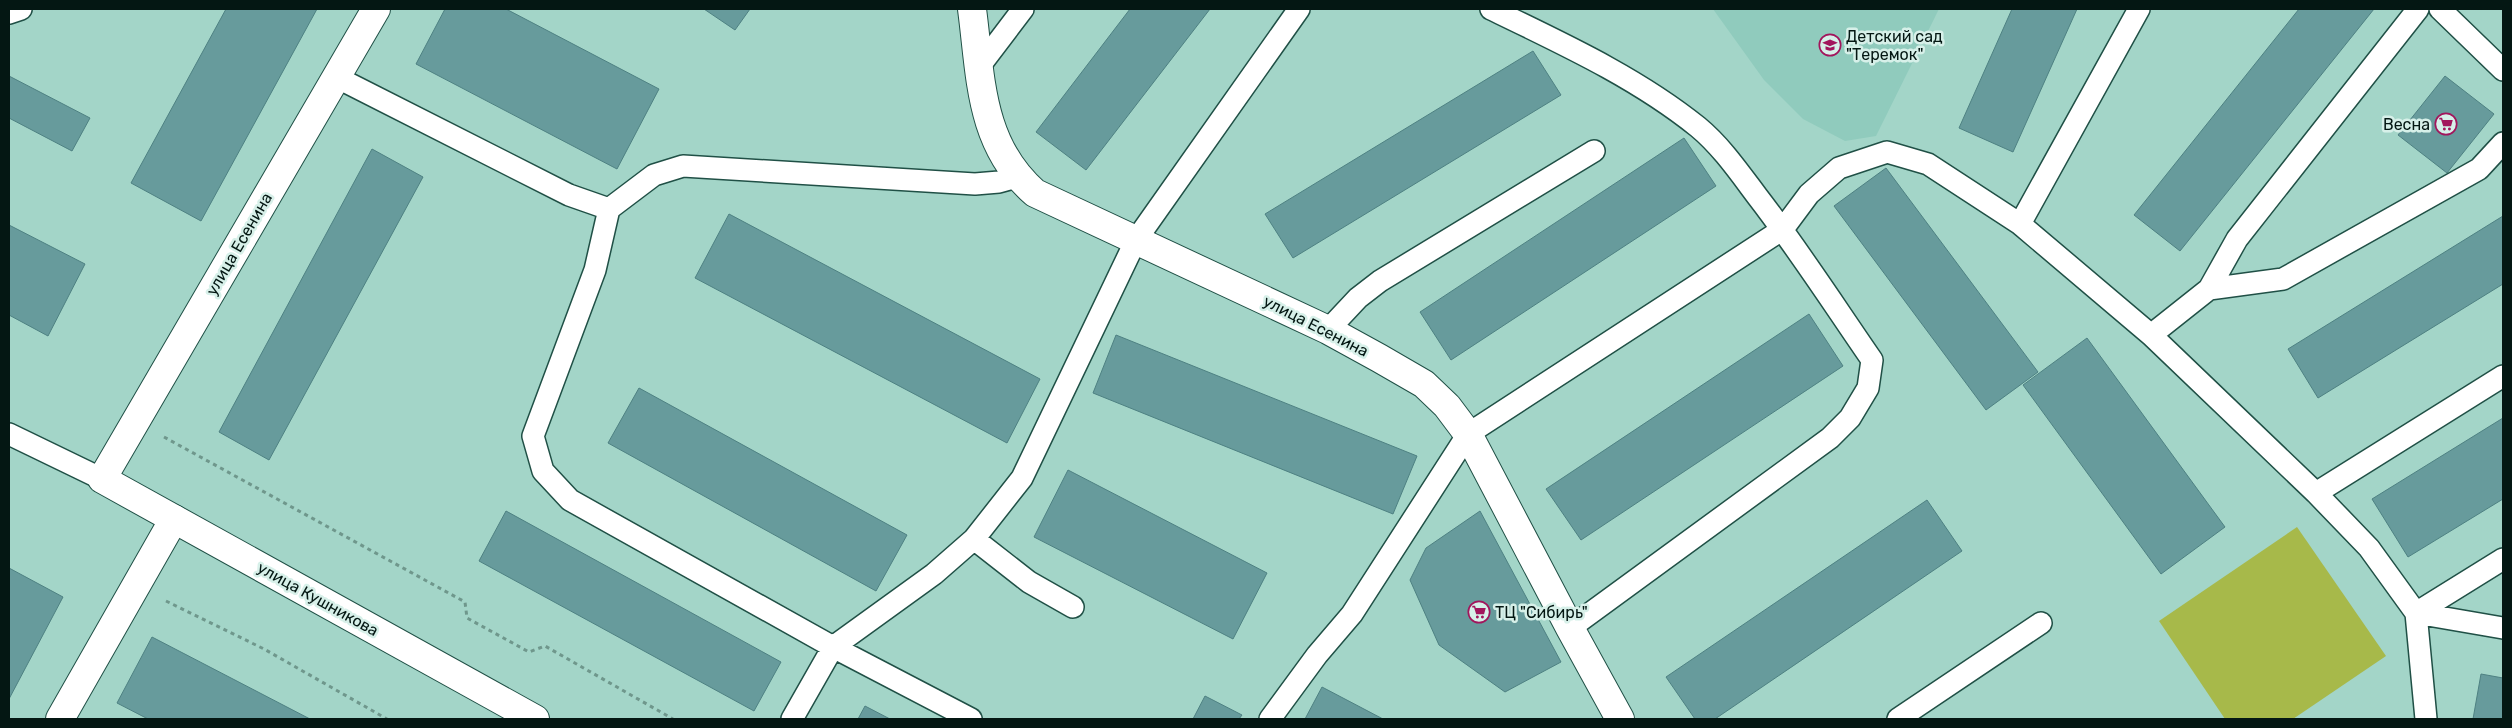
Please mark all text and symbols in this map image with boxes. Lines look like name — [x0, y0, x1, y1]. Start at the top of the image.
place label: Детский сад "Теремок" — [1846, 27, 1943, 64]
school or university icon: Детский сад "Теремок" — [1818, 33, 1842, 57]
supermarket icon: Весна — [2434, 112, 2458, 136]
place label: Весна — [2383, 115, 2430, 134]
street label: улица Есенина — [202, 189, 276, 299]
street label: улица Есенина — [1260, 291, 1372, 361]
street label: улица Кушникова — [254, 558, 382, 640]
supermarket icon: ТЦ "Сибирь" — [1467, 600, 1491, 624]
place label: ТЦ "Сибирь" — [1495, 603, 1588, 622]

